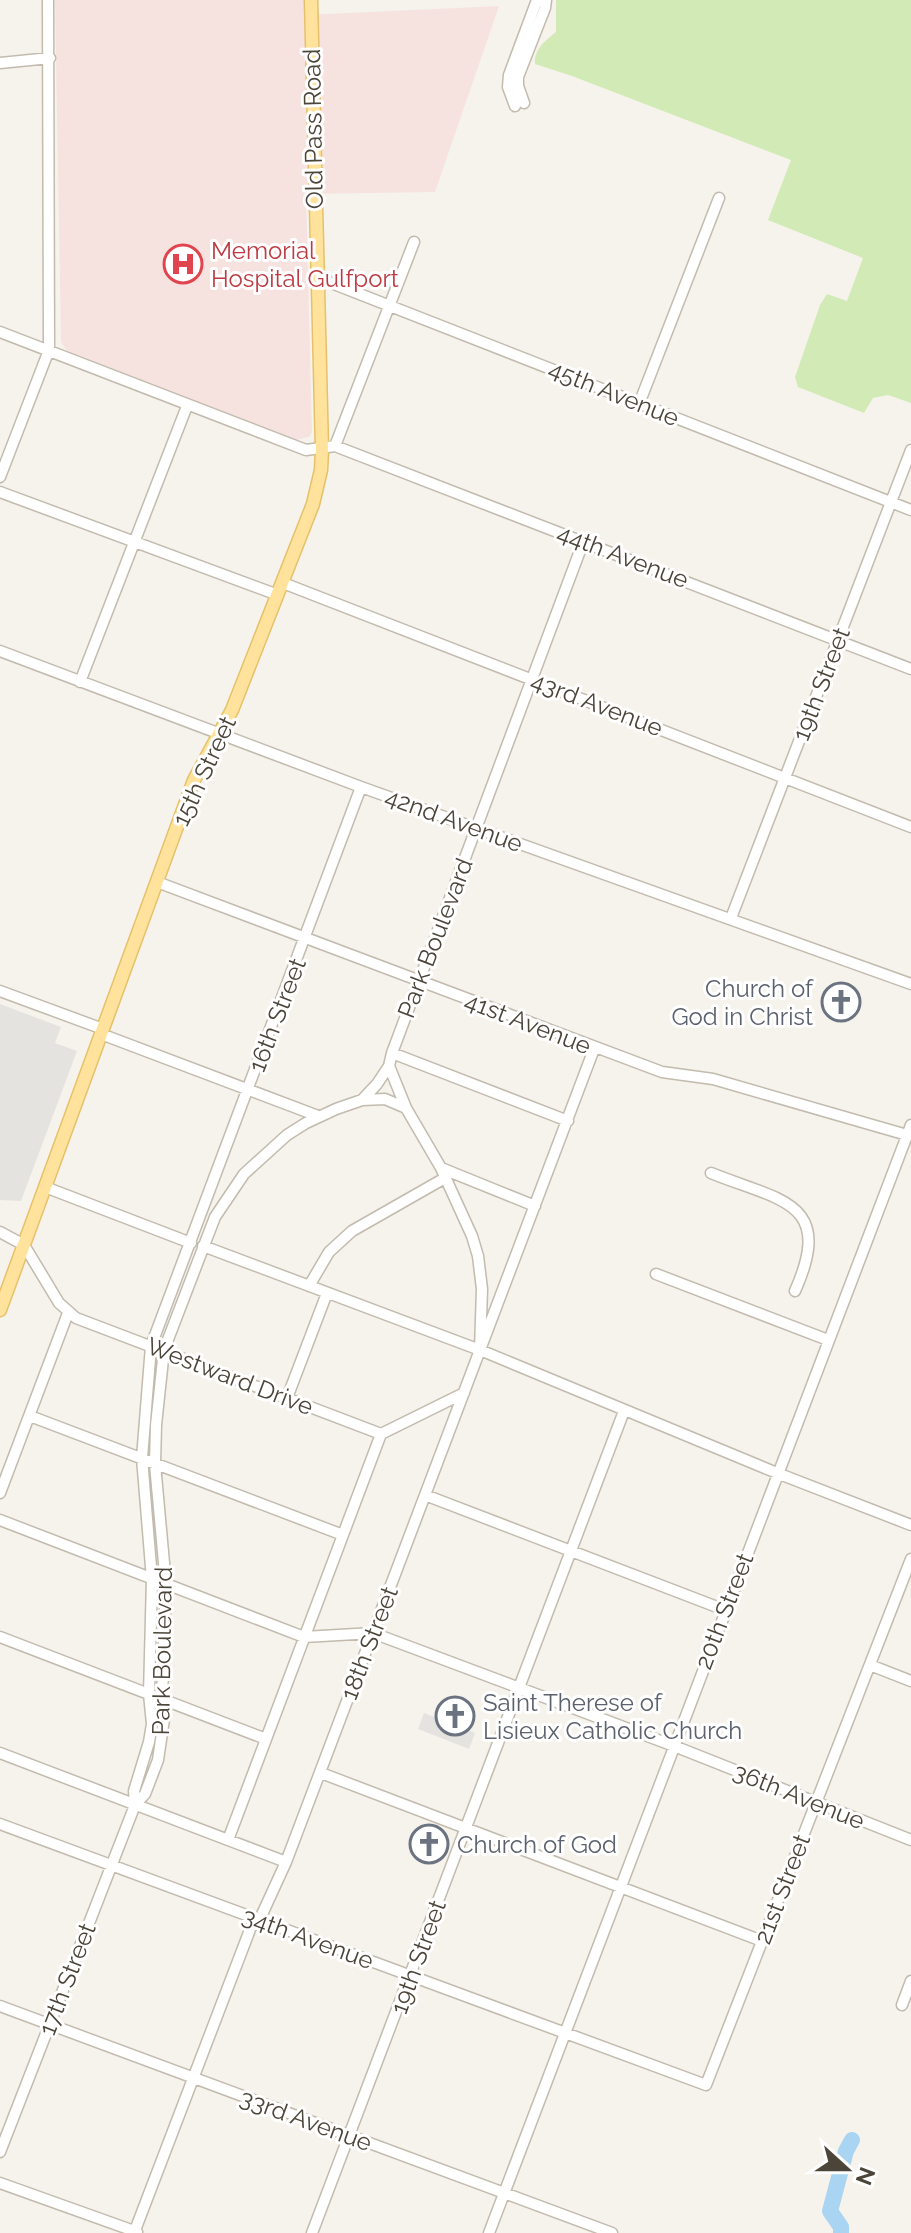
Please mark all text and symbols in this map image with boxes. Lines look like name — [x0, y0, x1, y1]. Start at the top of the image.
street label: Old Pass Road — [297, 49, 329, 209]
place label: Memorial Hospital Gulfport — [211, 236, 399, 293]
hospital icon: Memorial Hospital Gulfport — [162, 243, 204, 285]
street label: 45th Avenue — [545, 354, 683, 432]
street label: 44th Avenue — [553, 518, 693, 594]
street label: 19th Street — [786, 623, 856, 745]
street label: 43rd Avenue — [527, 666, 667, 742]
street label: 15th Street — [166, 711, 242, 831]
street label: 42nd Avenue — [381, 782, 527, 858]
street label: Park Boulevard — [391, 854, 479, 1022]
street label: 16th Street — [242, 954, 312, 1076]
place label: Church of God in Christ — [671, 974, 814, 1031]
church icon: Church of God in Christ — [820, 981, 862, 1023]
street label: 41st Avenue — [461, 986, 595, 1060]
street label: Westward Drive — [143, 1331, 317, 1421]
street label: 20th Street — [689, 1549, 759, 1673]
street label: Park Boulevard — [146, 1567, 178, 1735]
street label: 18th Street — [334, 1582, 404, 1704]
place label: Saint Therese of Lisieux Catholic Church — [483, 1688, 742, 1745]
church icon: Saint Therese of Lisieux Catholic Church — [434, 1695, 476, 1737]
street label: 36th Avenue — [729, 1757, 869, 1835]
church icon: Church of God — [408, 1823, 450, 1865]
place label: Church of God — [457, 1830, 617, 1859]
street label: 21st Street — [748, 1830, 816, 1948]
street label: 19th Street — [384, 1896, 452, 2018]
street label: 34th Avenue — [238, 1901, 378, 1975]
street label: 17th Street — [32, 1919, 102, 2039]
street label: 33rd Avenue — [236, 2083, 376, 2157]
north arrow — [807, 2129, 887, 2209]
text: N — [851, 2164, 881, 2189]

